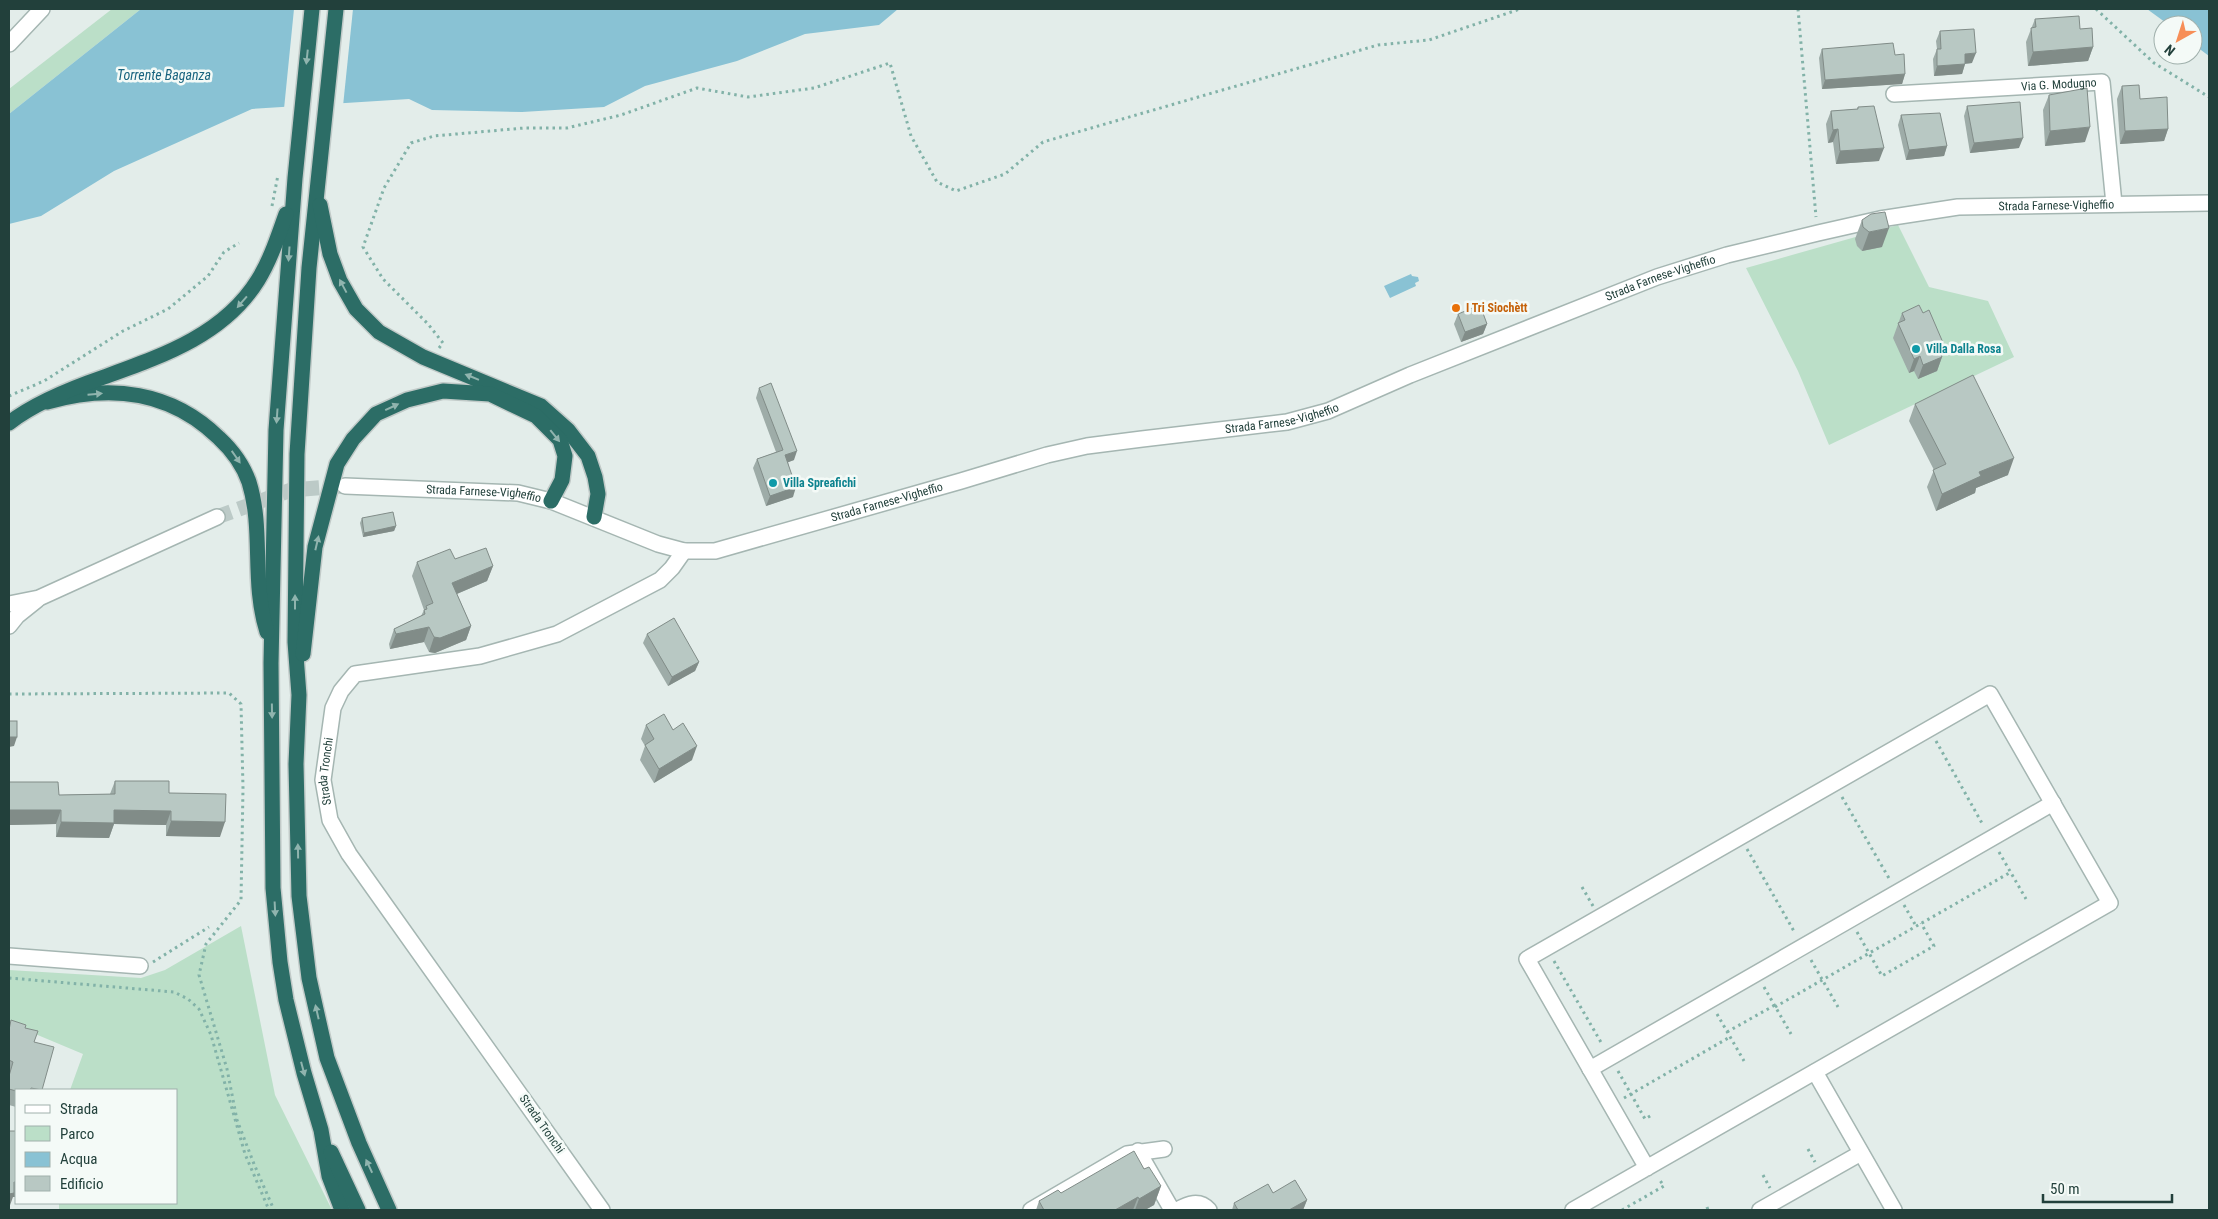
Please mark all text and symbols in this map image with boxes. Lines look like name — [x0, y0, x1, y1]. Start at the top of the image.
north arrow — [2153, 15, 2203, 65]
text: N — [2161, 41, 2178, 59]
one-way arrow — [303, 50, 311, 66]
water label: Torrente Baganza — [117, 67, 211, 83]
street label: Via G. Modugno — [2021, 75, 2097, 94]
street label: Strada Farnese-Vigheffio — [1998, 198, 2114, 213]
one-way arrow — [285, 246, 293, 262]
street label: Strada Farnese-Vigheffio — [1603, 252, 1717, 304]
one-way arrow — [339, 279, 347, 293]
one-way arrow — [236, 295, 247, 308]
place label: I Tri Siochètt — [1466, 301, 1528, 315]
marker: I Tri Siochètt — [1450, 302, 1462, 314]
place label: Villa Dalla Rosa — [1926, 342, 2001, 356]
marker: Villa Dalla Rosa — [1910, 343, 1922, 355]
one-way arrow — [464, 373, 479, 381]
one-way arrow — [87, 390, 103, 398]
street label: Strada Farnese-Vigheffio — [1224, 400, 1341, 436]
one-way arrow — [385, 402, 399, 410]
one-way arrow — [272, 408, 280, 424]
one-way arrow — [550, 430, 561, 443]
one-way arrow — [231, 451, 241, 464]
place label: Villa Spreafichi — [783, 476, 856, 490]
marker: Villa Spreafichi — [767, 477, 779, 489]
street label: Strada Farnese-Vigheffio — [829, 480, 944, 525]
street label: Strada Farnese-Vigheffio — [426, 482, 543, 505]
one-way arrow — [313, 535, 321, 550]
one-way arrow — [291, 593, 299, 609]
one-way arrow — [268, 704, 276, 720]
street label: Strada Tronchi — [316, 736, 336, 806]
one-way arrow — [294, 843, 302, 859]
one-way arrow — [271, 901, 279, 917]
one-way arrow — [313, 1005, 321, 1020]
one-way arrow — [299, 1061, 307, 1076]
legend — [15, 1089, 178, 1204]
street label: Strada Tronchi — [517, 1092, 567, 1156]
text: Strada — [60, 1100, 98, 1118]
text: Parco — [60, 1125, 94, 1143]
text: Acqua — [60, 1150, 98, 1168]
one-way arrow — [365, 1159, 373, 1173]
scale bar — [2043, 1172, 2172, 1204]
text: Edificio — [60, 1175, 103, 1193]
text: 50 m — [2050, 1180, 2080, 1198]

